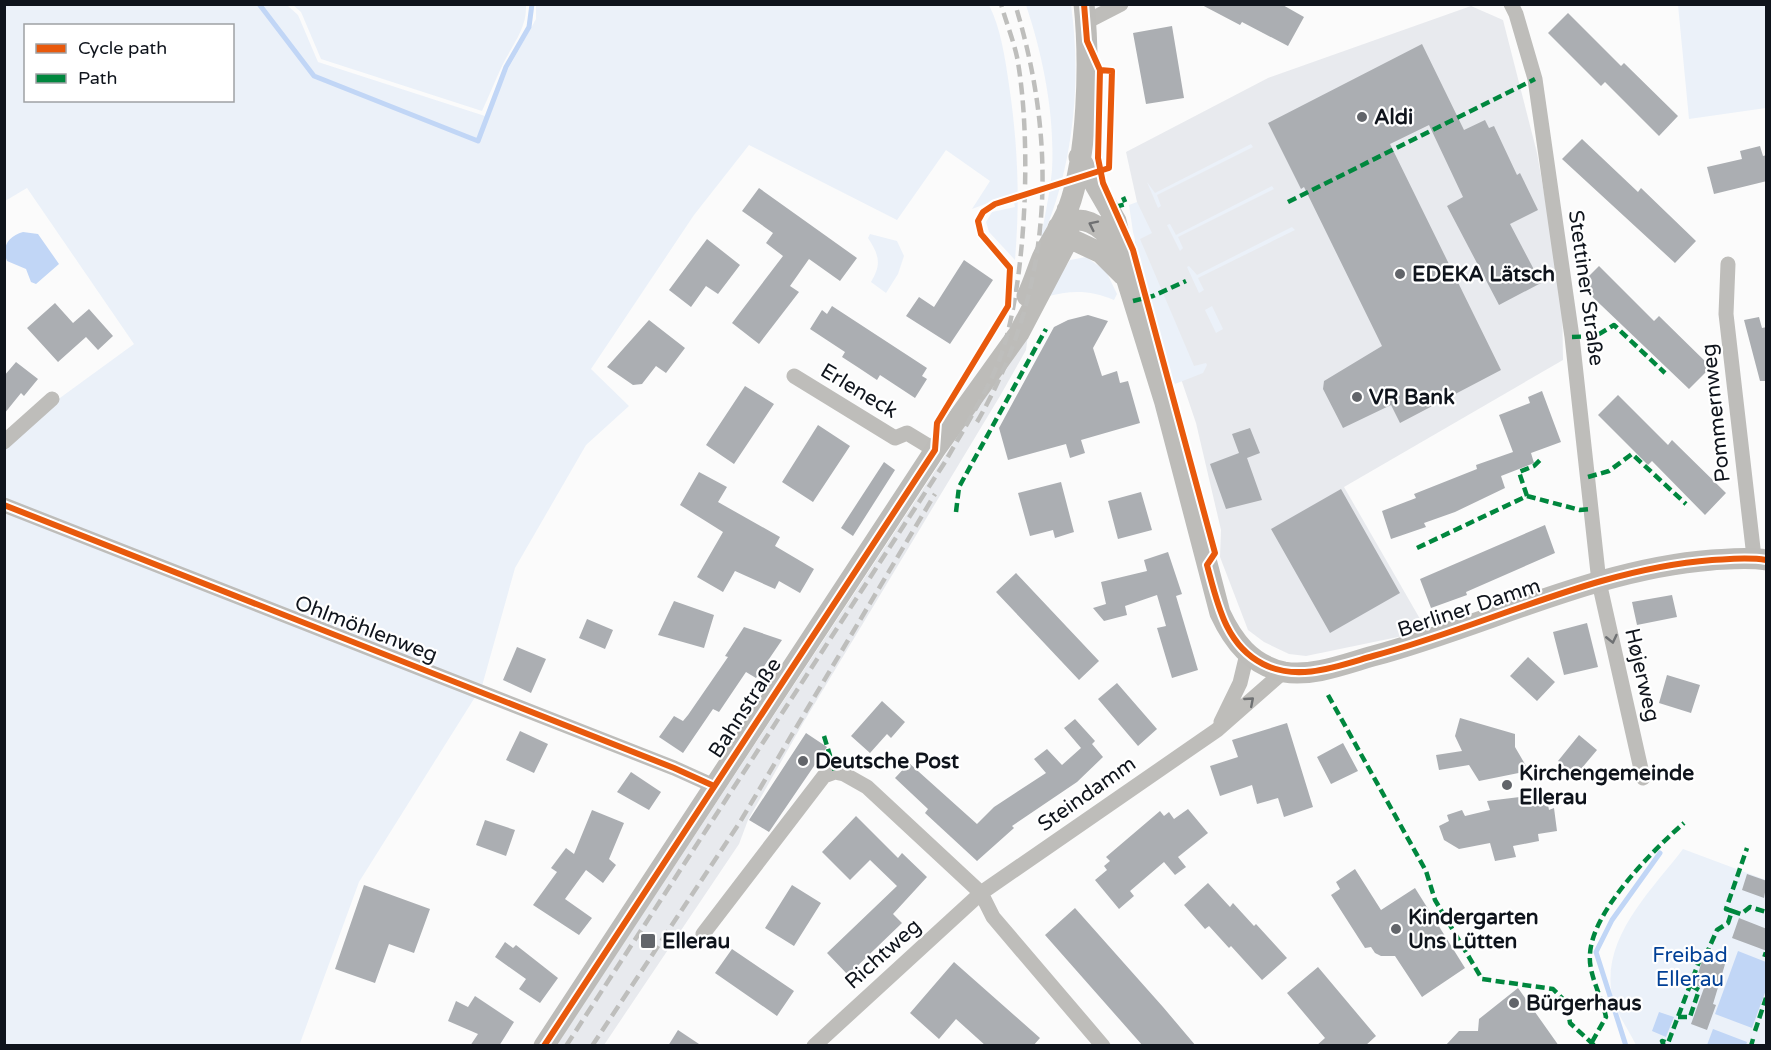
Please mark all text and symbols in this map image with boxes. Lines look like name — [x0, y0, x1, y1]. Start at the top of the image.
legend — [24, 24, 234, 102]
text: Cycle path — [78, 37, 167, 59]
text: Path — [78, 67, 117, 89]
place label: Aldi — [1374, 105, 1413, 130]
marker: Aldi — [1355, 110, 1369, 124]
street label: Stettiner Straße — [1563, 209, 1609, 367]
one-way arrow — [1088, 220, 1099, 232]
place label: EDEKA Lätsch — [1412, 262, 1555, 287]
marker: EDEKA Lätsch — [1393, 267, 1407, 281]
street label: Pommernweg — [1696, 342, 1736, 484]
street label: Erleneck — [816, 358, 902, 424]
place label: VR Bank — [1369, 385, 1455, 410]
marker: VR Bank — [1350, 390, 1364, 404]
street label: Berliner Damm — [1394, 573, 1544, 643]
street label: Ohlmöhlenweg — [291, 590, 441, 668]
street label: Højerweg — [1619, 626, 1665, 724]
one-way arrow — [1605, 634, 1618, 644]
street label: Bahnstraße — [703, 653, 787, 763]
one-way arrow — [1243, 697, 1254, 708]
place label: Deutsche Post — [815, 749, 959, 774]
street label: Steindamm — [1033, 751, 1141, 837]
marker: Deutsche Post — [796, 754, 810, 768]
place label: Kirchengemeinde Ellerau — [1519, 761, 1694, 810]
marker: Kirchengemeinde Ellerau — [1500, 778, 1514, 792]
place label: Kindergarten Uns Lütten — [1408, 905, 1539, 954]
street label: Richtweg — [840, 913, 926, 995]
marker: Kindergarten Uns Lütten — [1389, 922, 1403, 936]
place label: Ellerau — [662, 929, 730, 954]
marker: Ellerau — [639, 932, 657, 950]
park label: Freibad Ellerau — [1652, 943, 1728, 992]
place label: Bürgerhaus — [1526, 991, 1641, 1016]
marker: Bürgerhaus — [1507, 996, 1521, 1010]

